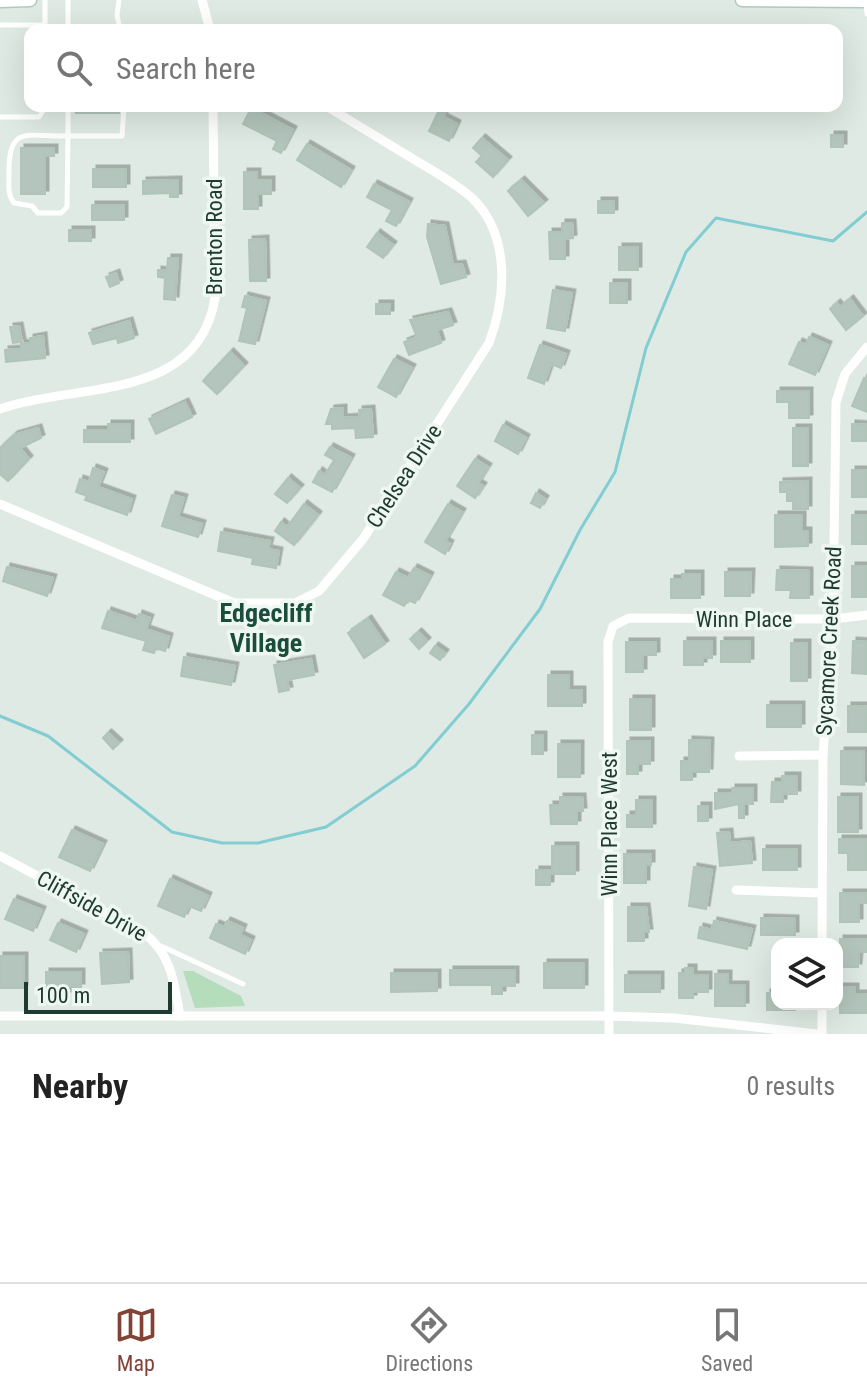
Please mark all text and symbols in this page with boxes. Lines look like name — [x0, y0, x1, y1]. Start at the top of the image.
search box — [24, 24, 843, 112]
icon: search — [52, 46, 96, 90]
text: Search here — [116, 51, 256, 86]
street label: Brenton Road — [202, 179, 227, 295]
street label: Chelsea Drive — [361, 420, 447, 532]
street label: Sycamore Creek Road — [812, 546, 846, 736]
district label: Edgecliff Village — [219, 598, 313, 658]
street label: Winn Place — [696, 607, 792, 632]
street label: Winn Place West — [597, 752, 622, 896]
street label: Cliffside Drive — [33, 866, 151, 946]
map controls — [771, 938, 843, 1010]
button: layers — [771, 938, 843, 1010]
scale bar — [24, 978, 172, 1014]
text: 100 m — [36, 983, 90, 1008]
text: Nearby — [32, 1066, 128, 1106]
text: 0 results — [746, 1071, 835, 1101]
tab: Map — [114, 1303, 158, 1376]
tab: Directions — [385, 1303, 473, 1376]
tab: Saved — [701, 1303, 753, 1376]

